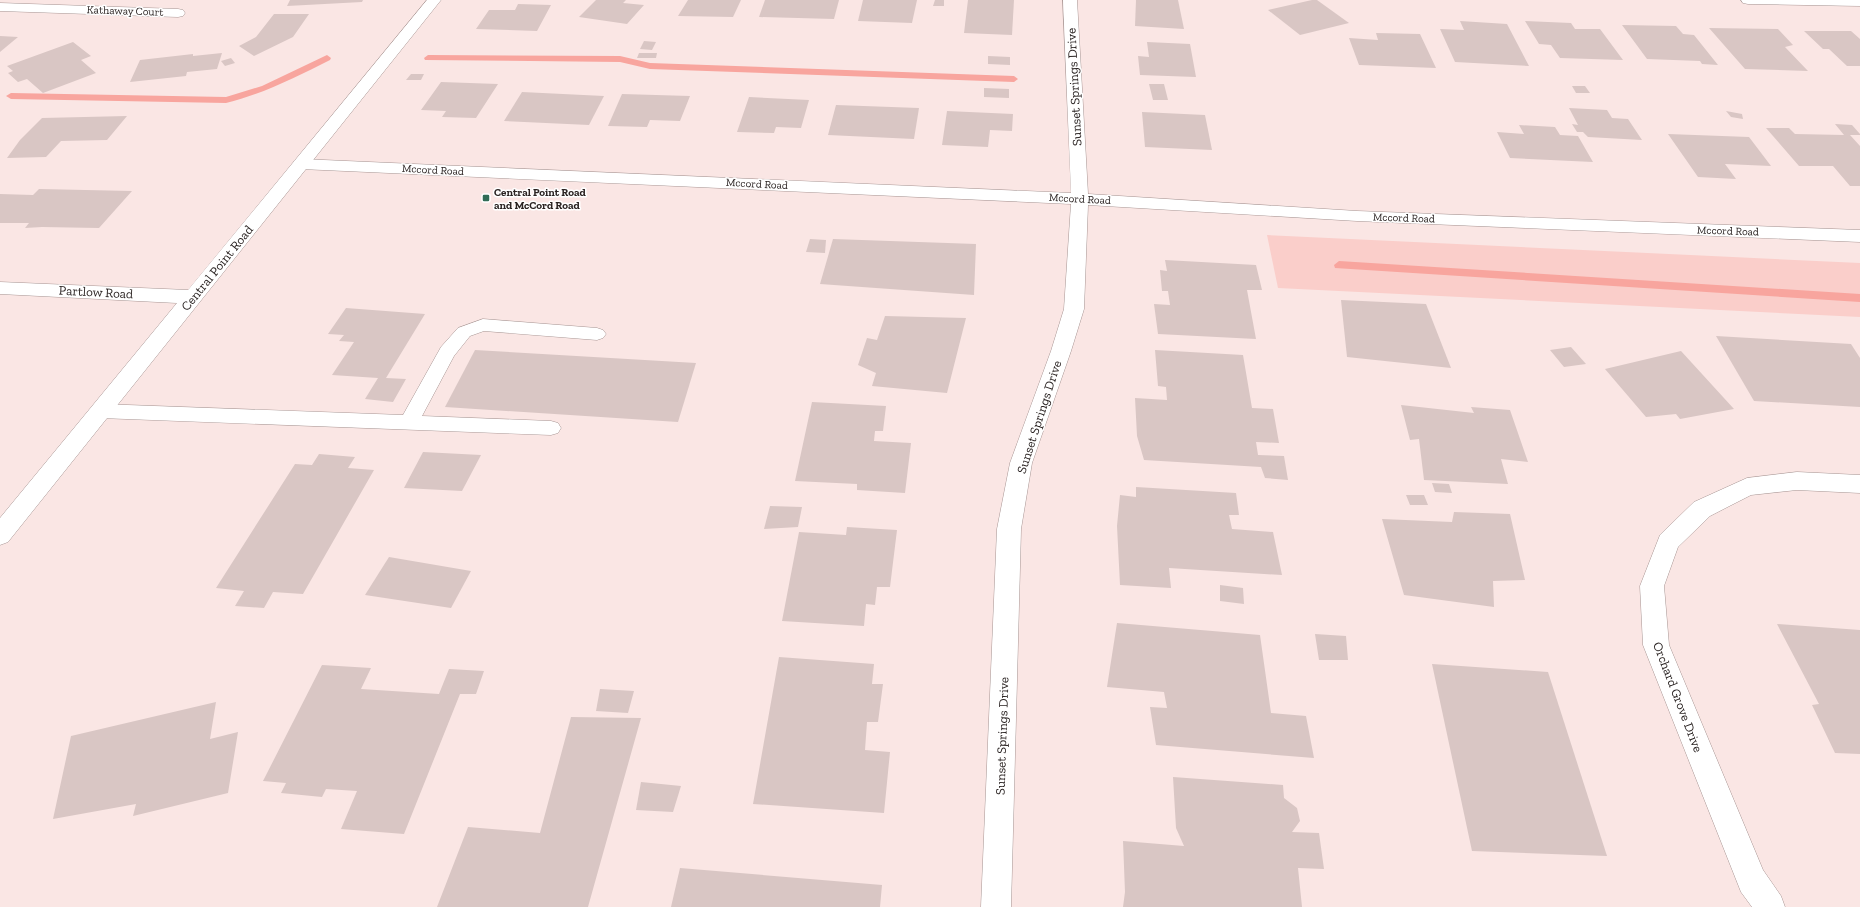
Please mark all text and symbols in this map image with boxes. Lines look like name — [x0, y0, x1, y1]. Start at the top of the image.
street label: Kathaway Court — [86, 3, 164, 19]
street label: Sunset Springs Drive — [1063, 28, 1085, 146]
street label: Mccord Road — [402, 162, 464, 178]
street label: Mccord Road — [726, 176, 788, 192]
place label: Central Point Road and McCord Road — [494, 186, 587, 212]
street label: Mccord Road — [1049, 191, 1111, 207]
marker: Central Point Road and McCord Road — [481, 193, 491, 203]
street label: Mccord Road — [1373, 210, 1435, 226]
street label: Central Point Road — [178, 222, 256, 314]
street label: Mccord Road — [1697, 223, 1759, 239]
street label: Partlow Road — [58, 283, 134, 301]
street label: Sunset Springs Drive — [1014, 358, 1064, 476]
street label: Orchard Grove Drive — [1650, 640, 1706, 754]
street label: Sunset Springs Drive — [992, 677, 1012, 795]

